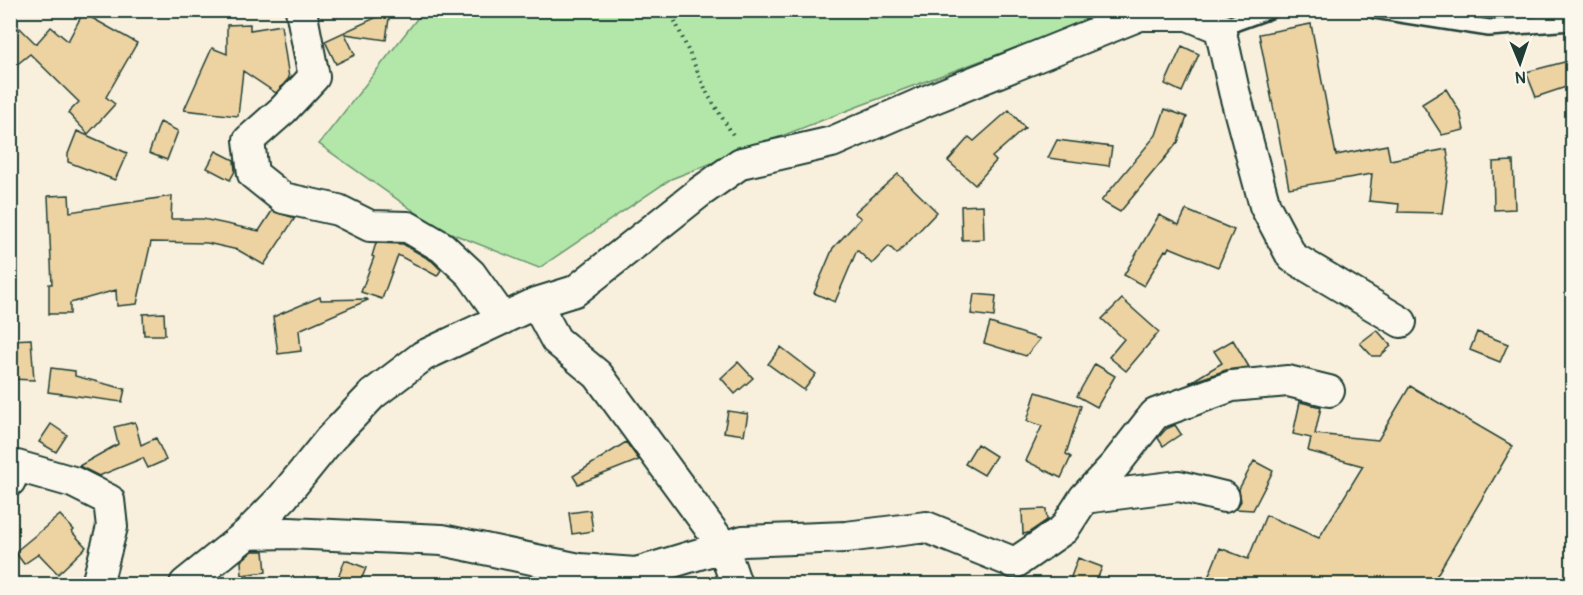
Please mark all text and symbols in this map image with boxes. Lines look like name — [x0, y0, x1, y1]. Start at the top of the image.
north arrow — [1490, 33, 1550, 93]
text: N — [1515, 67, 1526, 87]

